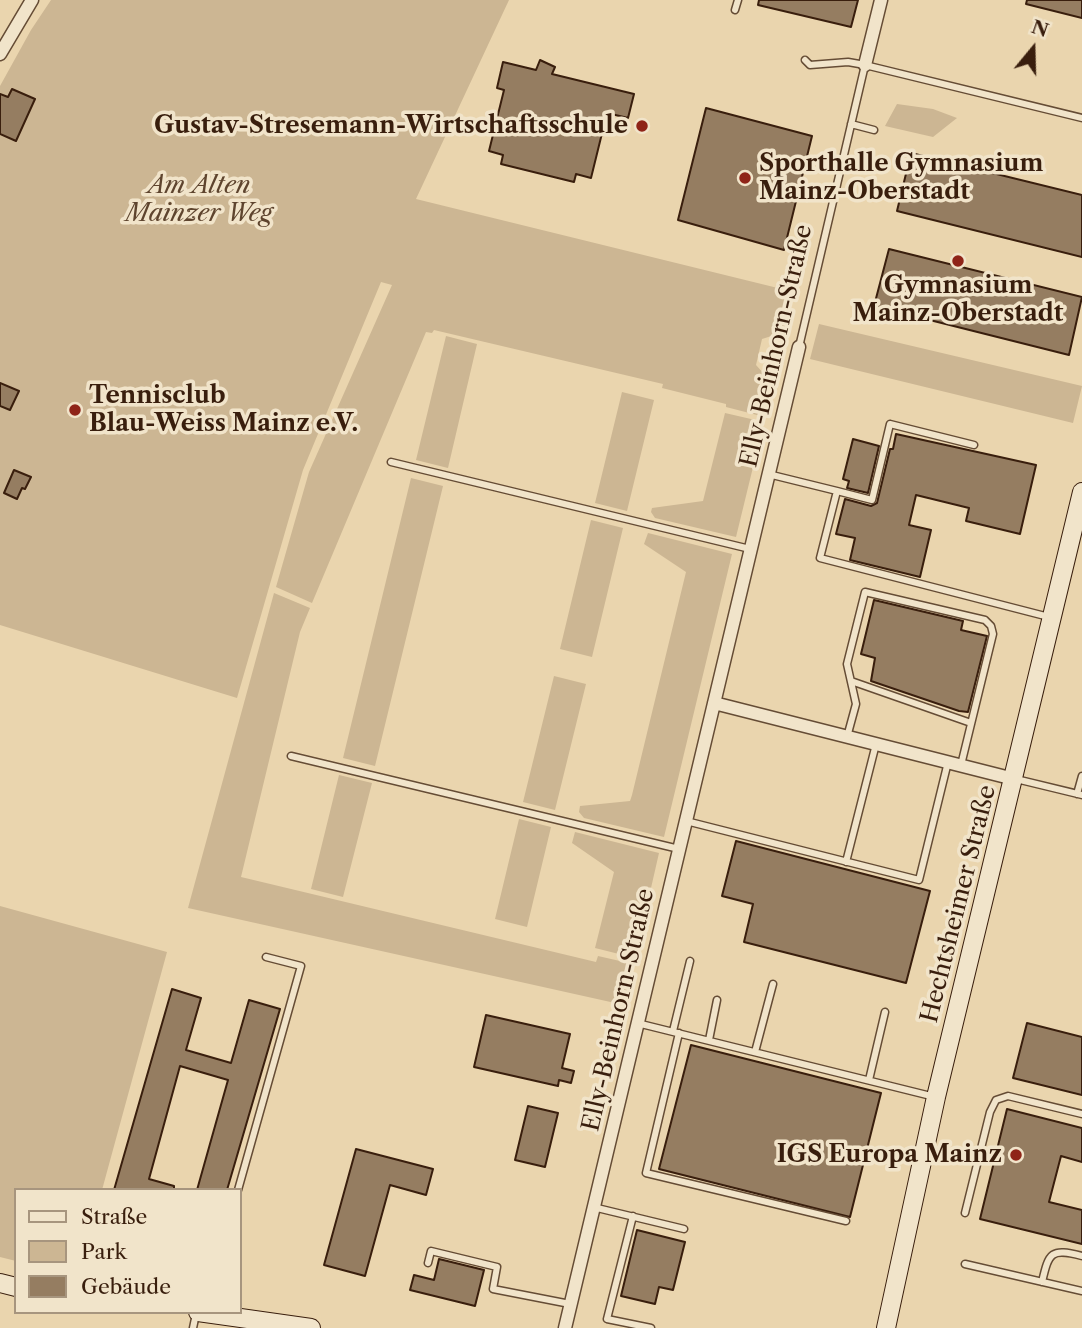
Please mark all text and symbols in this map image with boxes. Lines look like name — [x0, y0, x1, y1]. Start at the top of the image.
north arrow — [998, 14, 1068, 84]
text: N — [1028, 15, 1052, 42]
place label: Gustav-Stresemann-Wirtschaftsschule — [154, 112, 628, 140]
marker: Gustav-Stresemann-Wirtschaftsschule — [634, 118, 650, 134]
place label: Sporthalle Gymnasium Mainz-Oberstadt — [759, 150, 1043, 206]
marker: Sporthalle Gymnasium Mainz-Oberstadt — [737, 170, 753, 186]
park label: Am Alten Mainzer Weg — [126, 172, 272, 228]
street label: Elly-Beinhorn-Straße — [735, 222, 819, 470]
marker: Gymnasium Mainz-Oberstadt — [950, 253, 966, 269]
place label: Gymnasium Mainz-Oberstadt — [853, 272, 1063, 328]
place label: Tennisclub Blau-Weiss Mainz e.V. — [89, 382, 358, 438]
marker: Tennisclub Blau-Weiss Mainz e.V. — [67, 402, 83, 418]
street label: Hechtsheimer Straße — [916, 782, 1002, 1026]
street label: Elly-Beinhorn-Straße — [577, 886, 661, 1134]
place label: IGS Europa Mainz — [777, 1141, 1002, 1169]
marker: IGS Europa Mainz — [1008, 1147, 1024, 1163]
legend — [14, 1188, 242, 1314]
text: Straße — [81, 1204, 147, 1229]
text: Park — [81, 1239, 127, 1264]
text: Gebäude — [81, 1274, 171, 1299]

